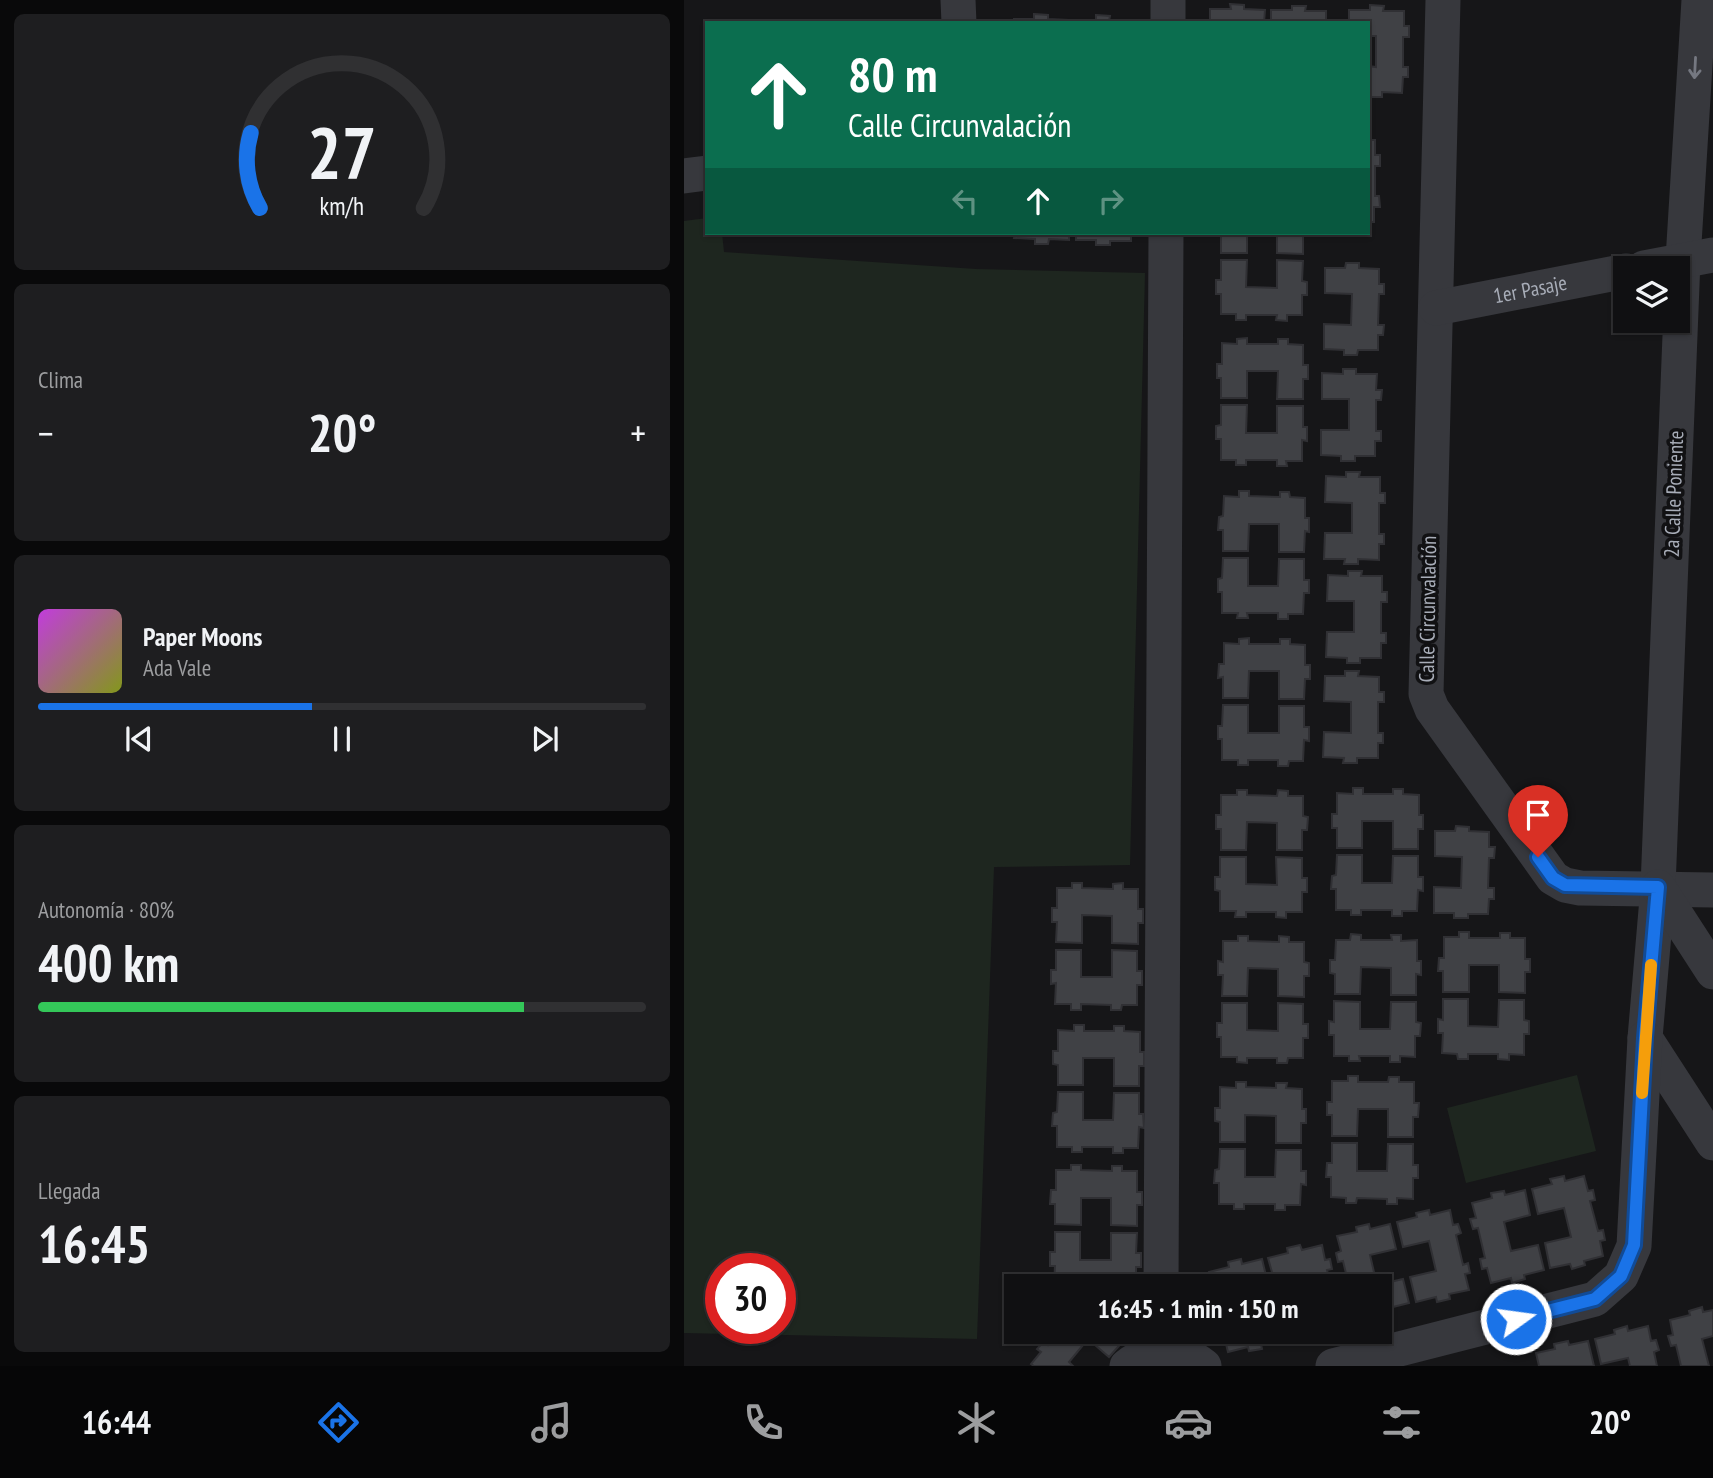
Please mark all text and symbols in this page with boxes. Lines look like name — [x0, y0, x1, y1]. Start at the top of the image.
text: 80 m — [848, 42, 937, 106]
icon: ahead — [733, 49, 824, 140]
one-way arrow — [1688, 56, 1701, 79]
text: Calle Circunvalación — [848, 104, 1071, 146]
text: 27 — [307, 105, 377, 199]
icon: left — [946, 182, 984, 220]
icon: ahead — [1019, 182, 1057, 220]
icon: right — [1092, 182, 1130, 220]
text: km/h — [320, 190, 364, 222]
map controls — [1613, 256, 1690, 333]
button: layers — [1613, 256, 1690, 333]
street label: 1er Pasaje — [1491, 269, 1569, 310]
text: Clima — [38, 365, 83, 394]
text: 20° — [308, 399, 376, 466]
text: − — [38, 408, 54, 457]
text: + — [630, 408, 646, 457]
street label: 2a Calle Poniente — [1658, 430, 1689, 558]
street label: Calle Circunvalación — [1413, 535, 1442, 682]
text: Paper Moons — [143, 620, 262, 653]
text: Ada Vale — [143, 653, 211, 682]
icon: previous — [120, 720, 158, 758]
icon: pause — [323, 720, 361, 758]
icon: next — [526, 720, 564, 758]
pin — [1508, 785, 1568, 857]
icon: arrive — [1519, 796, 1557, 834]
text: Autonomía · 80% — [38, 895, 174, 924]
text: 400 km — [38, 929, 179, 996]
text: Llegada — [38, 1176, 101, 1205]
text: 16:45 — [38, 1210, 150, 1277]
speed limit sign: 30 — [705, 1253, 796, 1344]
position arrow — [1479, 1282, 1553, 1356]
text: 16:45 · 1 min · 150 m — [1098, 1292, 1298, 1325]
icon: directions — [314, 1398, 363, 1447]
icon: music — [527, 1398, 576, 1447]
icon: phone — [739, 1398, 788, 1447]
icon: climate — [952, 1398, 1001, 1447]
icon: car — [1164, 1398, 1213, 1447]
icon: filters — [1377, 1398, 1426, 1447]
text: 16:44 — [82, 1401, 151, 1443]
text: 20° — [1589, 1401, 1631, 1443]

